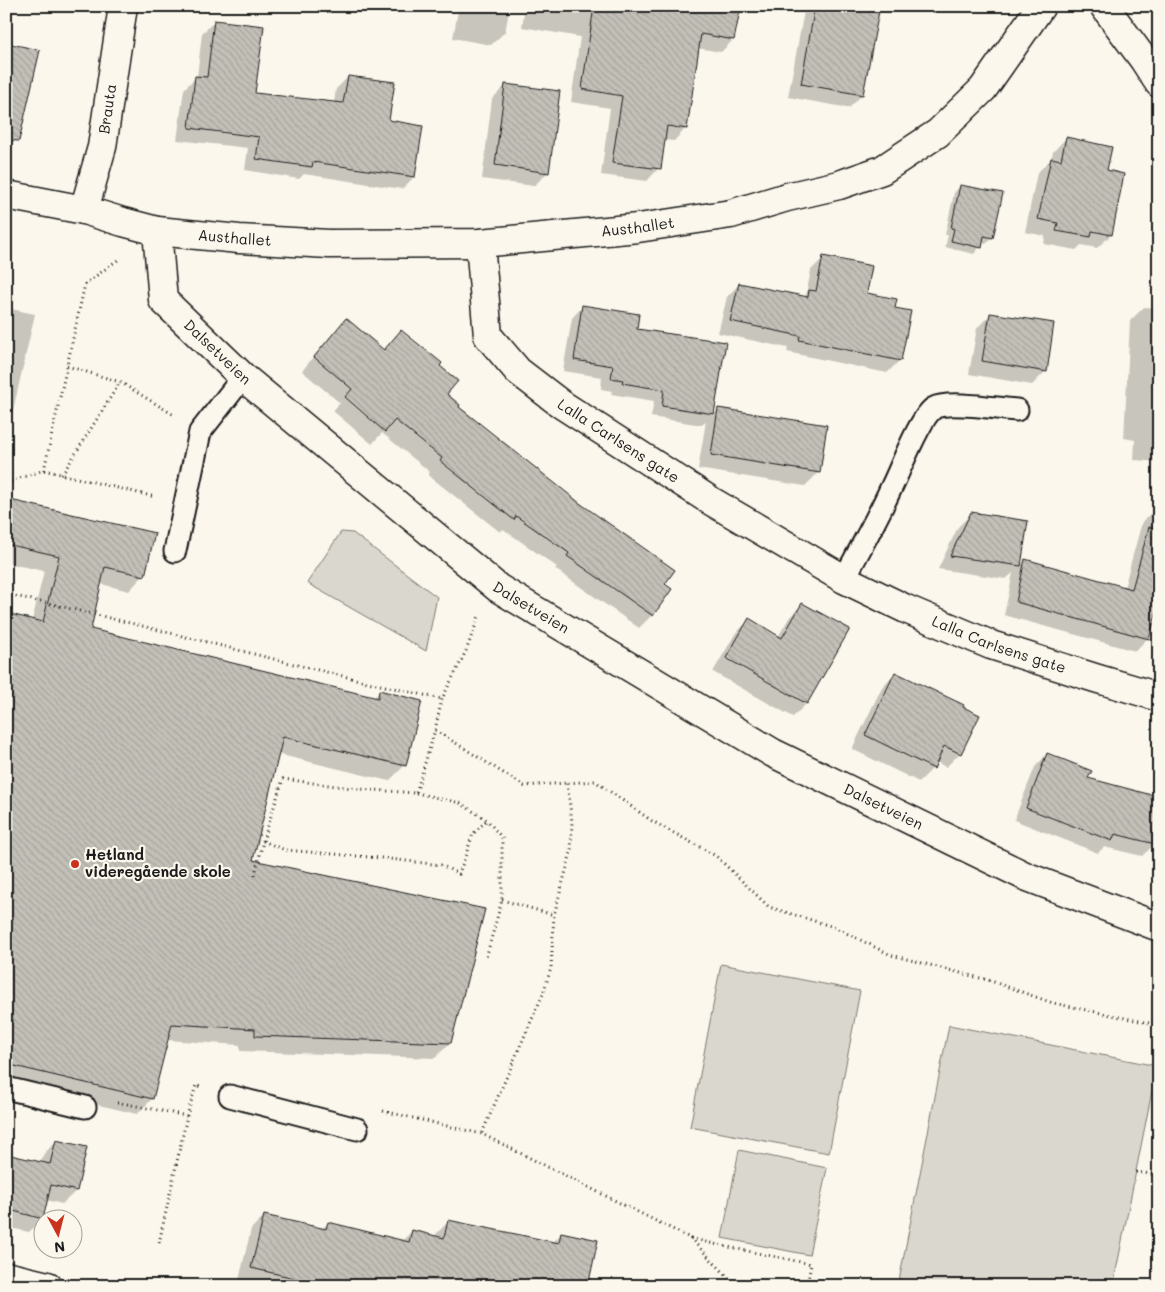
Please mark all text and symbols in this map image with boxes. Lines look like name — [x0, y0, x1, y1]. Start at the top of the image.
street label: Brauta — [93, 82, 120, 135]
street label: Austhallet — [600, 212, 676, 240]
street label: Austhallet — [197, 224, 272, 250]
street label: Dalsetveien — [180, 314, 256, 389]
street label: Lalla Carlsens gate — [554, 394, 684, 487]
street label: Dalsetveien — [489, 576, 573, 638]
street label: Lalla Carlsens gate — [929, 610, 1069, 677]
street label: Dalsetveien — [841, 778, 927, 834]
place label: Hetland videregående skole — [85, 844, 231, 881]
marker: Hetland videregående skole — [69, 858, 81, 870]
north arrow — [32, 1210, 82, 1260]
text: N — [53, 1237, 66, 1257]

